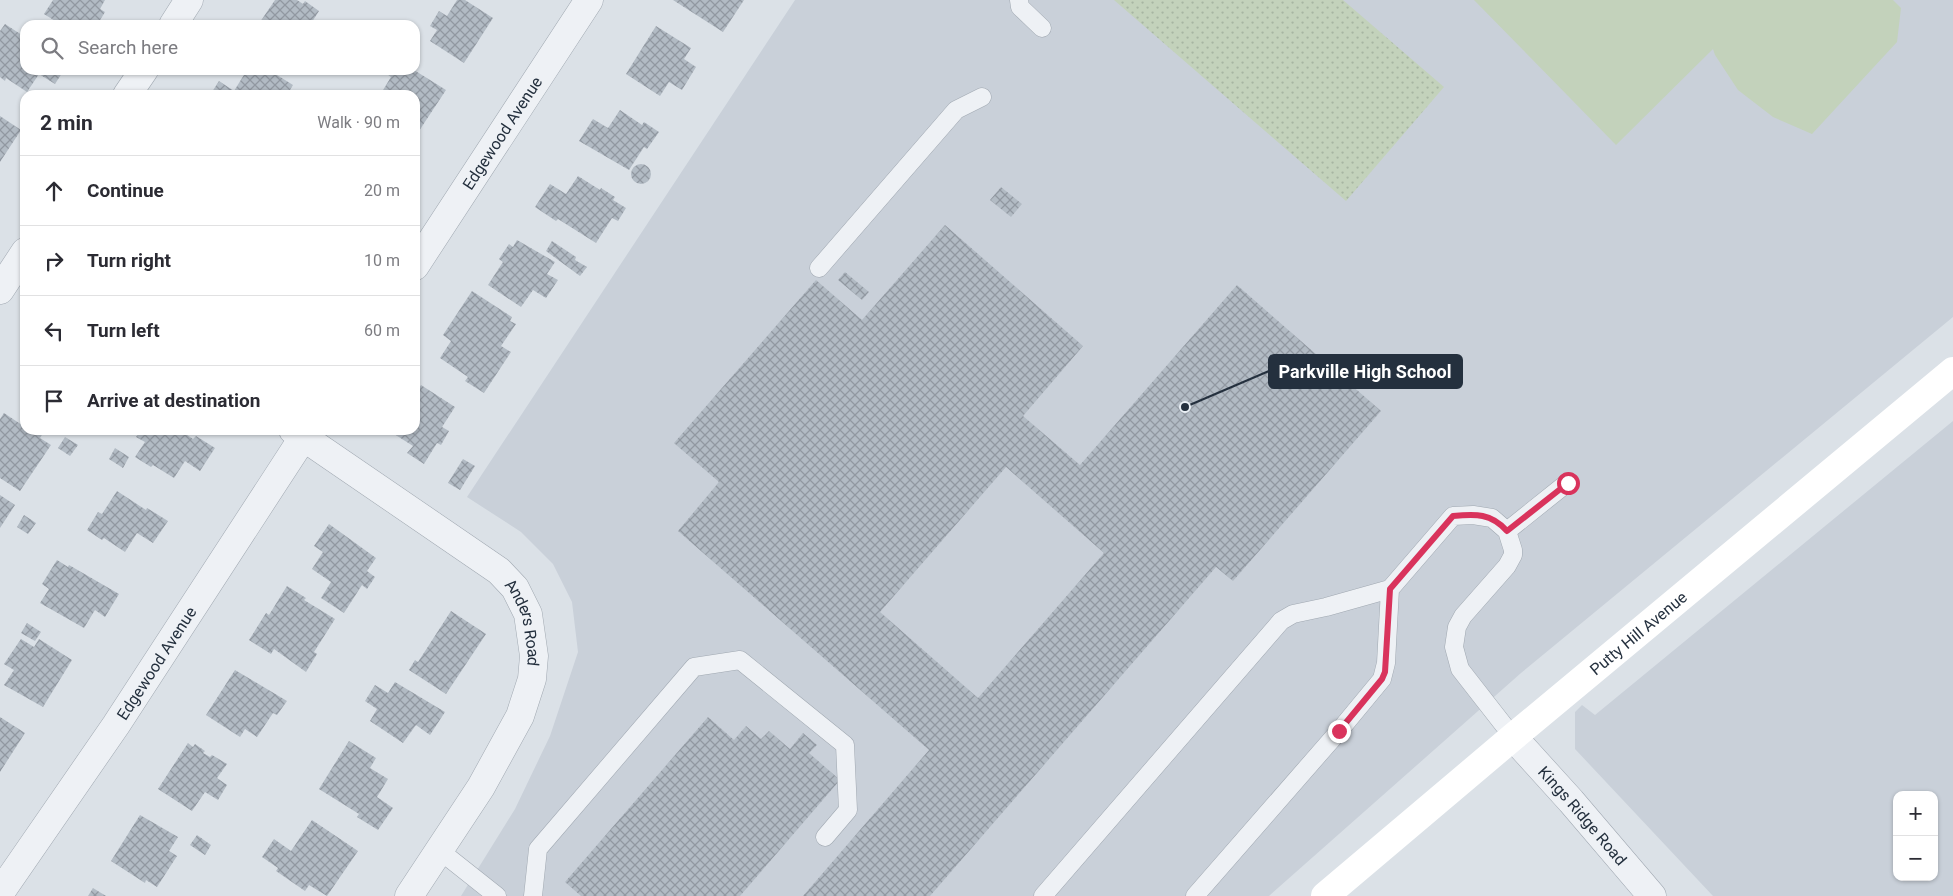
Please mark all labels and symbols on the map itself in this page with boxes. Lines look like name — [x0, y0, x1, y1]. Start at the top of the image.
street label: Edgewood Avenue — [458, 73, 546, 193]
callout: Parkville High School — [1269, 355, 1462, 388]
text: Parkville High School — [1279, 361, 1451, 382]
route start — [1557, 472, 1580, 495]
street label: Anders Road — [502, 575, 544, 667]
street label: Putty Hill Avenue — [1586, 587, 1690, 679]
street label: Edgewood Avenue — [113, 603, 200, 723]
route end — [1328, 720, 1351, 743]
street label: Kings Ridge Road — [1535, 762, 1631, 869]

